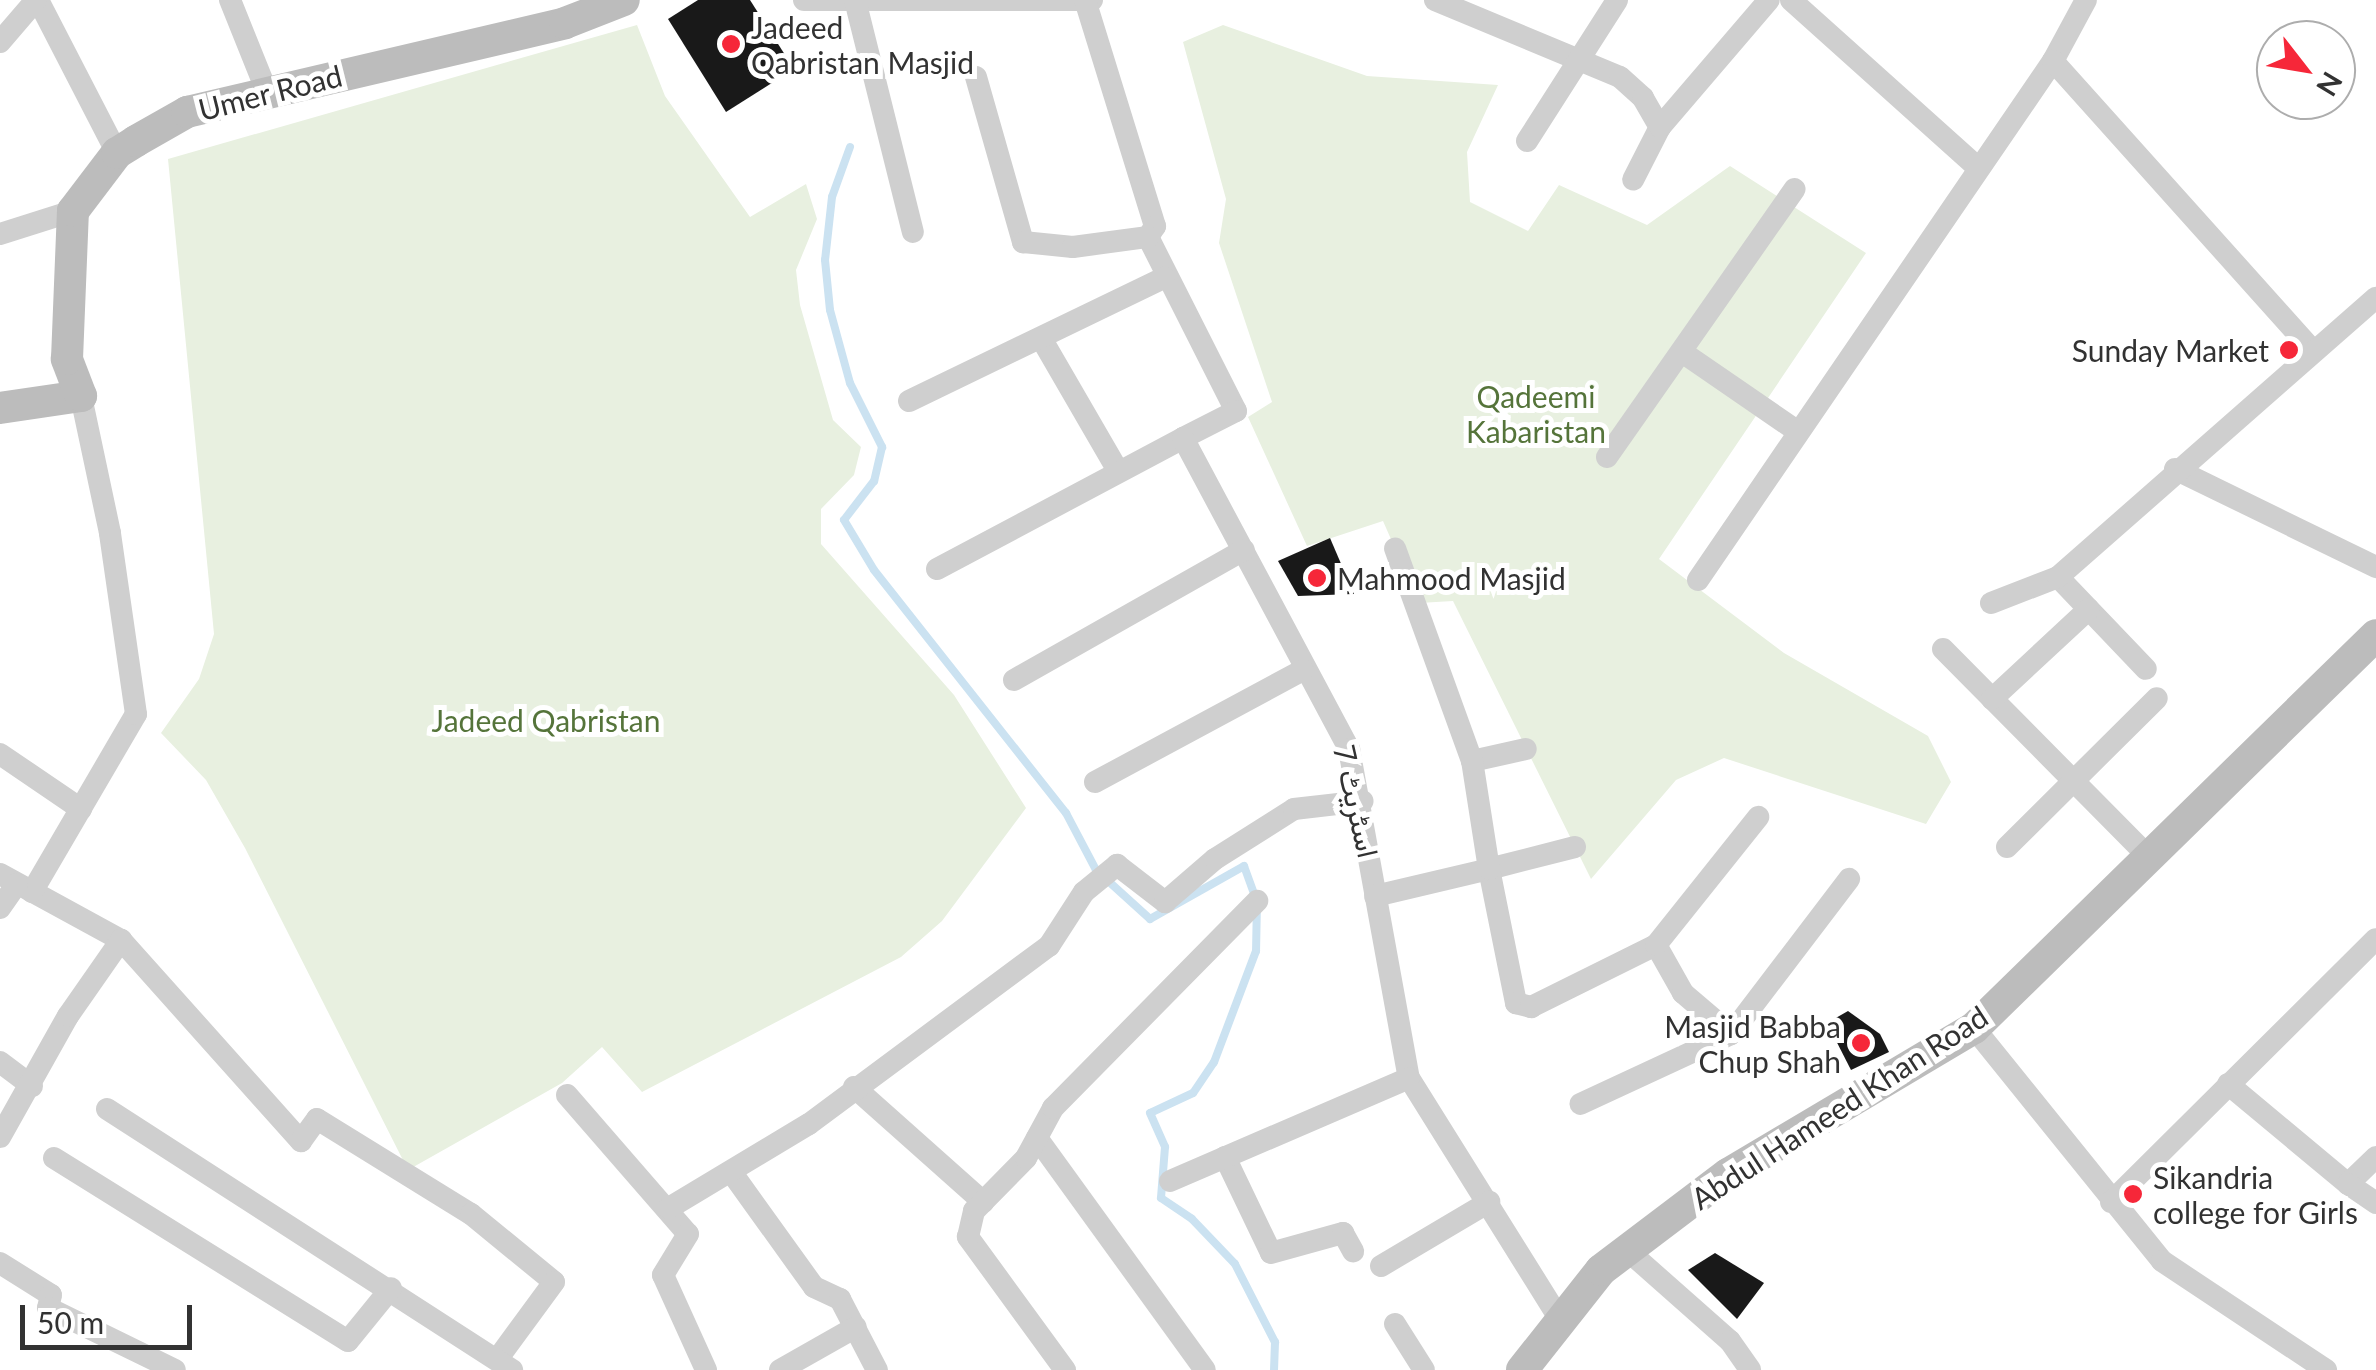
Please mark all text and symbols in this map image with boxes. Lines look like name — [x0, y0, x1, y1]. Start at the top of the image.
place label: Jadeed Qabristan Masjid — [751, 9, 974, 80]
north arrow — [2256, 20, 2356, 120]
marker: Jadeed Qabristan Masjid — [720, 33, 742, 55]
street label: Umer Road — [194, 57, 346, 127]
text: N — [2310, 66, 2350, 102]
place label: Sunday Market — [2071, 332, 2269, 368]
marker: Sunday Market — [2278, 339, 2300, 361]
park label: Qadeemi Kabaristan — [1466, 378, 1606, 448]
place label: Mahmood Masjid — [1337, 560, 1566, 596]
marker: Mahmood Masjid — [1306, 567, 1328, 589]
park label: Jadeed Qabristan — [432, 702, 660, 738]
street label: اسٹریٹ 7 — [1327, 741, 1387, 861]
street label: Abdul Hameed Khan Road — [1684, 998, 1994, 1216]
place label: Masjid Babba Chup Shah — [1664, 1008, 1841, 1078]
marker: Masjid Babba Chup Shah — [1850, 1032, 1872, 1054]
place label: Sikandria college for Girls — [2153, 1159, 2359, 1230]
marker: Sikandria college for Girls — [2122, 1183, 2144, 1205]
scale bar — [25, 1285, 198, 1347]
text: 50 m — [37, 1304, 104, 1340]

